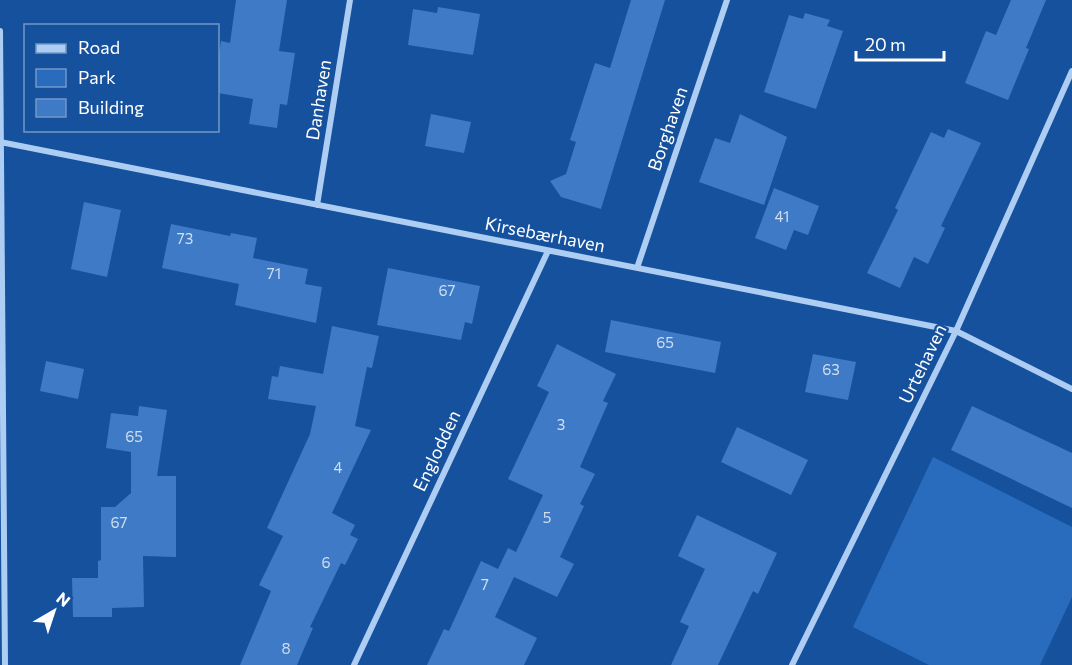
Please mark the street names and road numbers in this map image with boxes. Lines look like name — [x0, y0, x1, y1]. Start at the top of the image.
street label: Danhaven — [301, 58, 335, 142]
street label: Borghaven — [642, 84, 692, 174]
street label: Kirsebærhaven — [483, 212, 607, 256]
street label: Urtehaven — [894, 320, 951, 407]
street label: Englodden — [408, 407, 464, 495]

